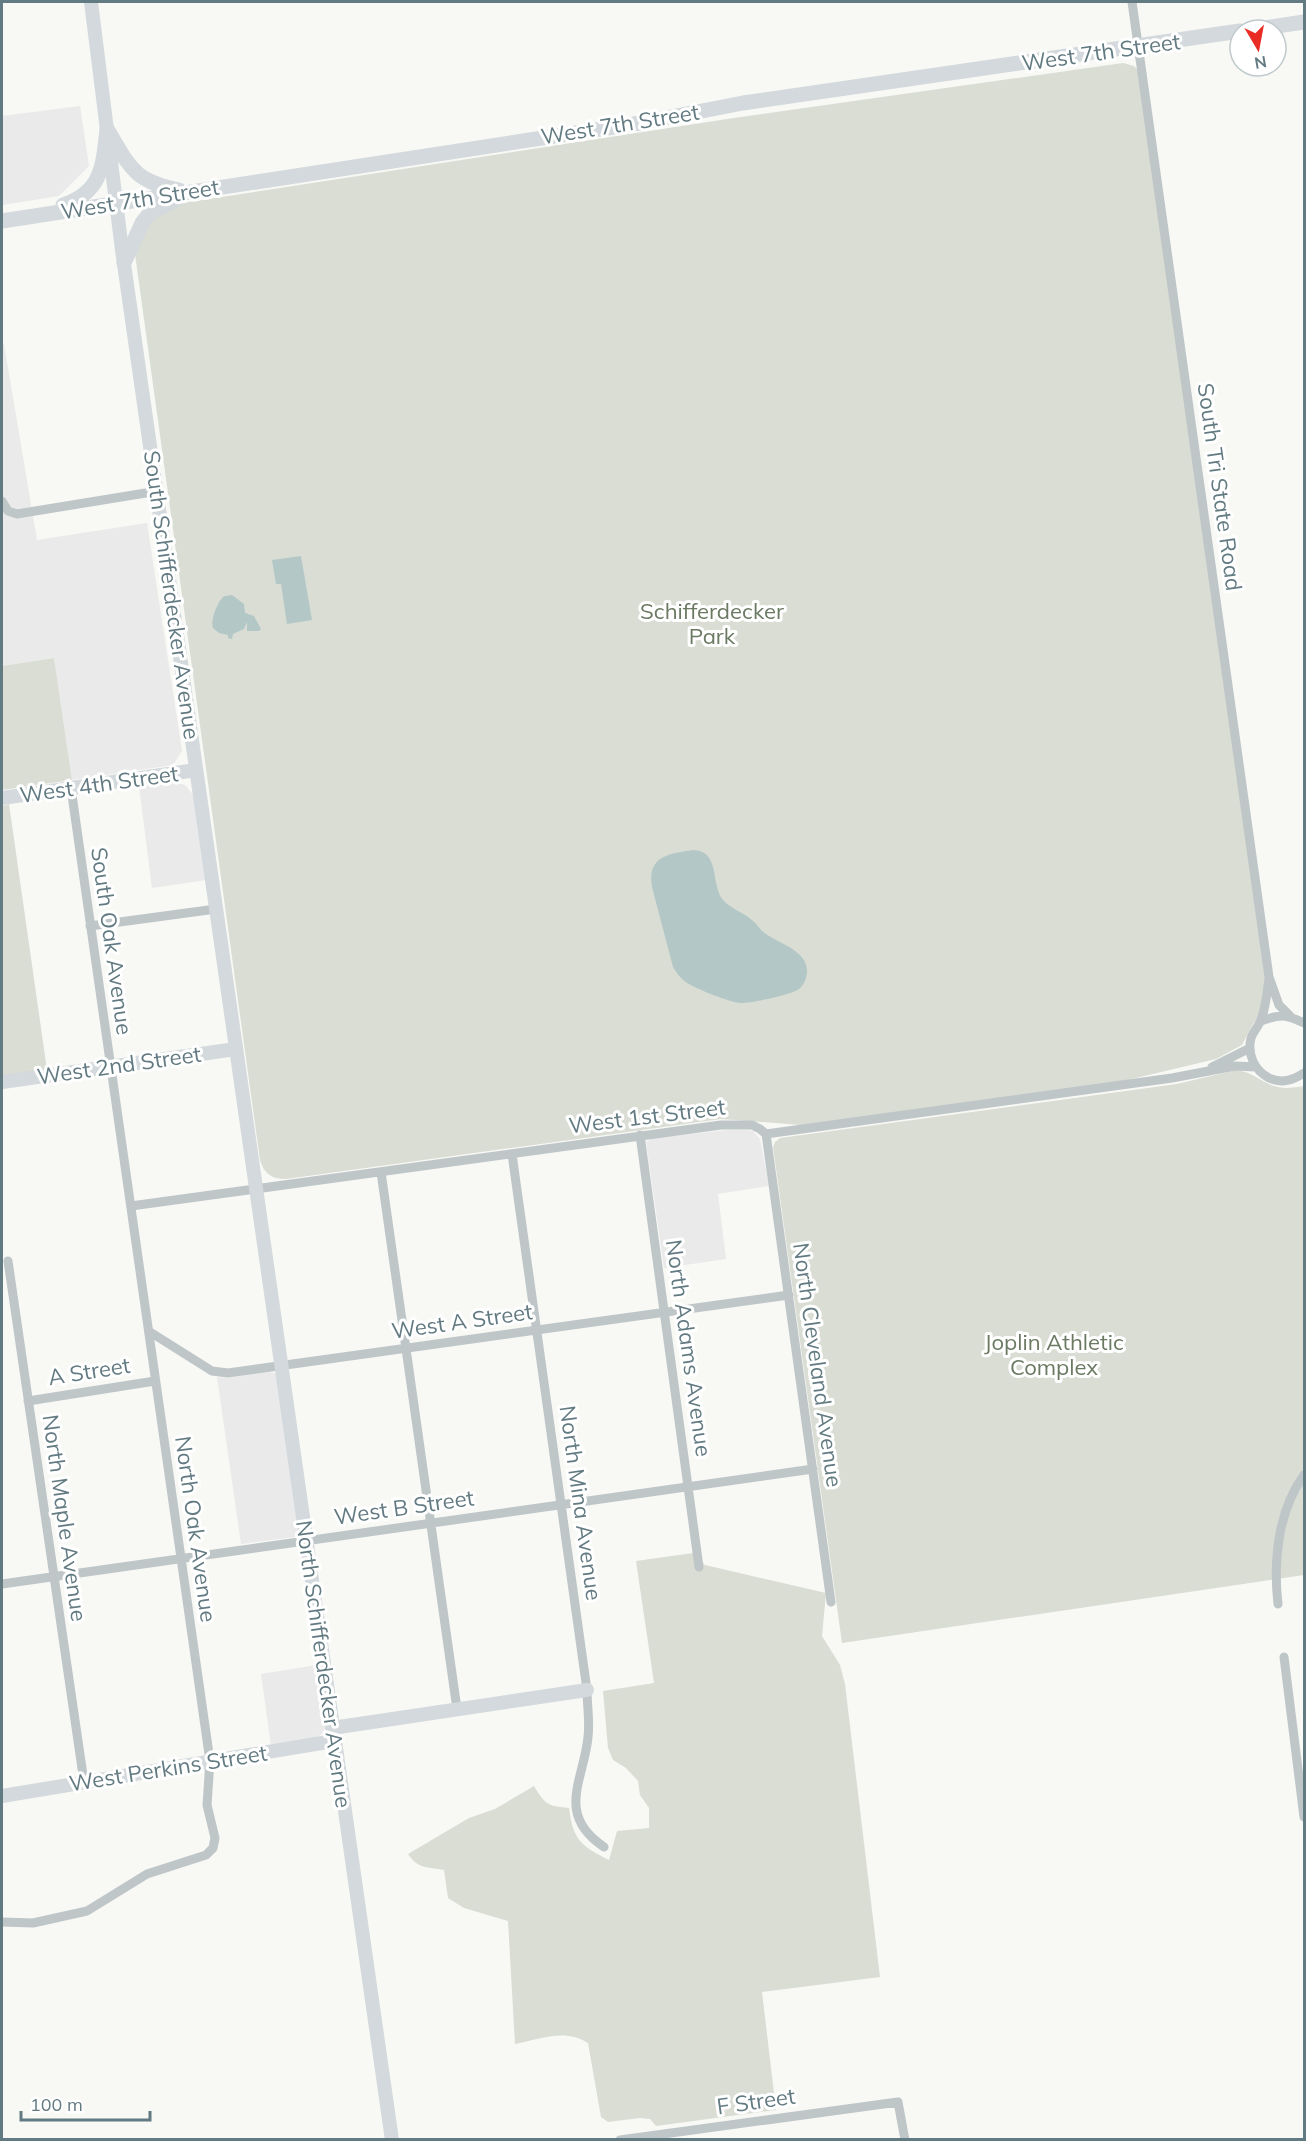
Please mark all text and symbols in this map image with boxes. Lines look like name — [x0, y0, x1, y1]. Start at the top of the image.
north arrow — [1228, 18, 1288, 78]
street label: West 7th Street — [1020, 27, 1182, 77]
text: N — [1253, 52, 1268, 74]
street label: West 7th Street — [539, 98, 701, 150]
street label: West 7th Street — [59, 173, 221, 225]
street label: South Tri State Road — [1192, 381, 1248, 593]
street label: South Schifferdecker Avenue — [138, 449, 206, 741]
park label: Schifferdecker Park — [640, 597, 784, 650]
street label: West 4th Street — [18, 759, 180, 809]
street label: South Oak Avenue — [85, 845, 139, 1037]
street label: West 2nd Street — [35, 1040, 203, 1090]
street label: West 1st Street — [567, 1092, 727, 1140]
street label: North Adams Avenue — [660, 1238, 718, 1458]
street label: North Cleveland Avenue — [787, 1241, 849, 1489]
street label: West A Street — [390, 1297, 535, 1345]
park label: Joplin Athletic Complex — [984, 1328, 1124, 1381]
street label: A Street — [46, 1351, 132, 1391]
street label: North Mina Avenue — [553, 1404, 609, 1602]
street label: North Maple Avenue — [37, 1413, 93, 1623]
street label: North Oak Avenue — [169, 1434, 223, 1624]
street label: West B Street — [332, 1483, 476, 1531]
street label: North Schifferdecker Avenue — [290, 1518, 358, 1810]
street label: West Perkins Street — [67, 1738, 269, 1797]
street label: F Street — [715, 2082, 797, 2120]
scale bar — [21, 2084, 150, 2122]
text: 100 m — [30, 2093, 83, 2116]

